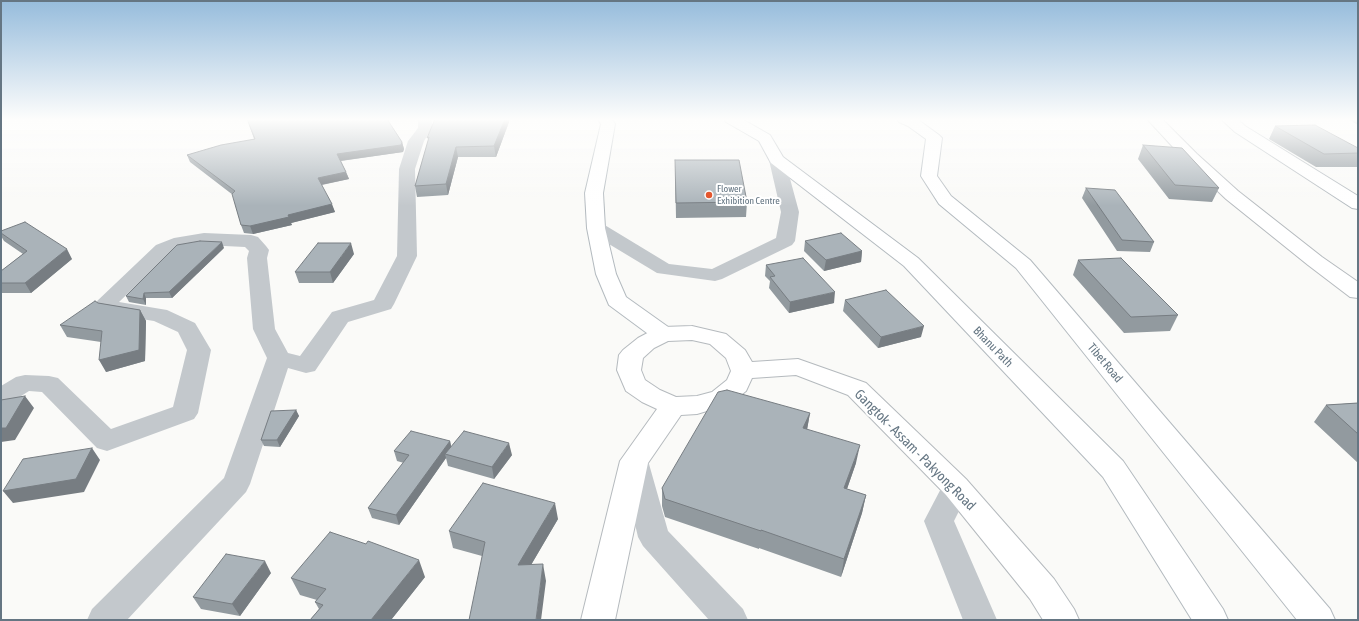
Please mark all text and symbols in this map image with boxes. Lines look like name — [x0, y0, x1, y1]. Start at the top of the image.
place label: Flower Exhibition Centre — [717, 183, 780, 206]
marker: Flower Exhibition Centre — [704, 190, 714, 200]
street label: Bhanu Path — [970, 324, 1016, 370]
street label: Tibet Road — [1084, 340, 1126, 386]
street label: Gangtok - Assam - Pakyong Road — [851, 386, 979, 514]

